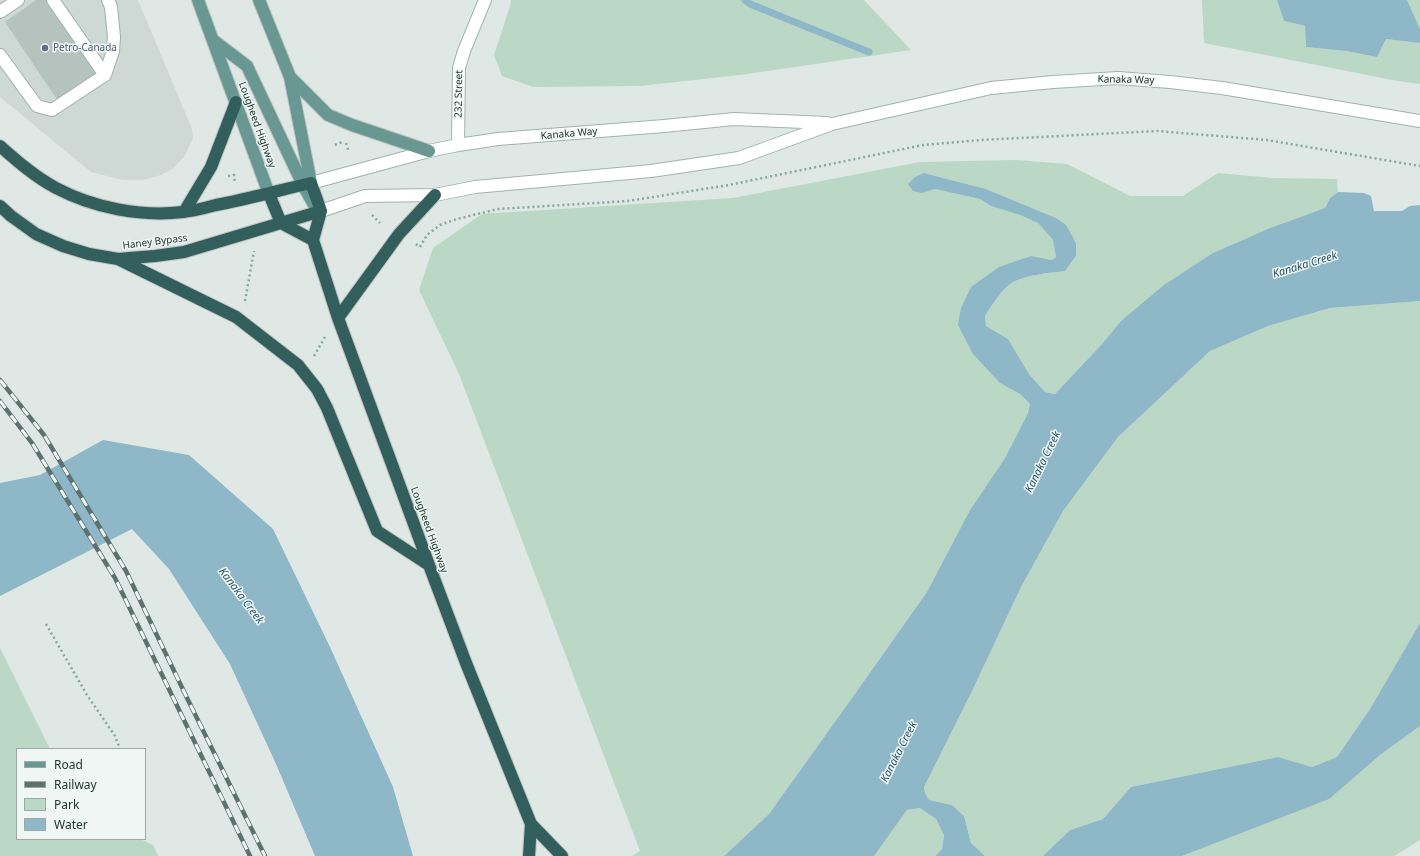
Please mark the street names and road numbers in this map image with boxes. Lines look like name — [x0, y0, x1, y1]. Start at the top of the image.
street label: 232 Street — [453, 70, 465, 118]
street label: Kanaka Way — [1097, 74, 1155, 86]
street label: Lougheed Highway — [236, 80, 278, 170]
street label: Kanaka Way — [540, 126, 598, 142]
street label: Haney Bypass — [122, 232, 188, 252]
street label: Lougheed Highway — [408, 485, 450, 575]

